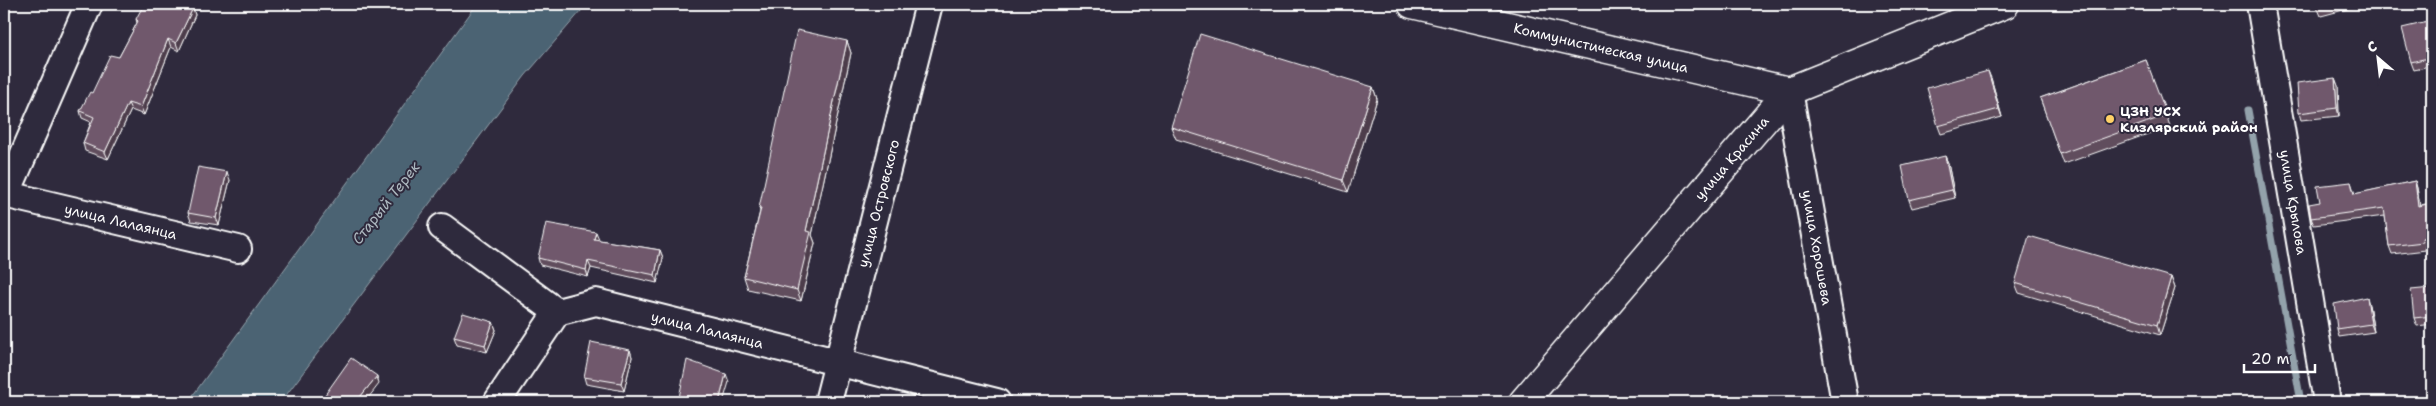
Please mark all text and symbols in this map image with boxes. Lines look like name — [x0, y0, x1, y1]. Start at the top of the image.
street label: Коммунистическая улица — [1512, 19, 1691, 77]
north arrow — [2354, 32, 2404, 82]
text: С — [2364, 37, 2380, 56]
place label: ЦЗН УСХ Кизлярский район — [2120, 102, 2258, 136]
street label: улица Красина — [1691, 112, 1773, 204]
marker: ЦЗН УСХ Кизлярский район — [2104, 113, 2116, 125]
street label: улица Островского — [854, 137, 903, 269]
street label: улица Крылова — [2276, 148, 2311, 256]
water label: Старый Терек — [347, 157, 425, 249]
street label: улица Хорошева — [1798, 188, 1836, 307]
street label: улица Лалаянца — [63, 200, 179, 243]
street label: улица Лалаянца — [649, 307, 766, 352]
scale bar — [2244, 341, 2315, 373]
text: 20 m — [2251, 349, 2290, 369]

